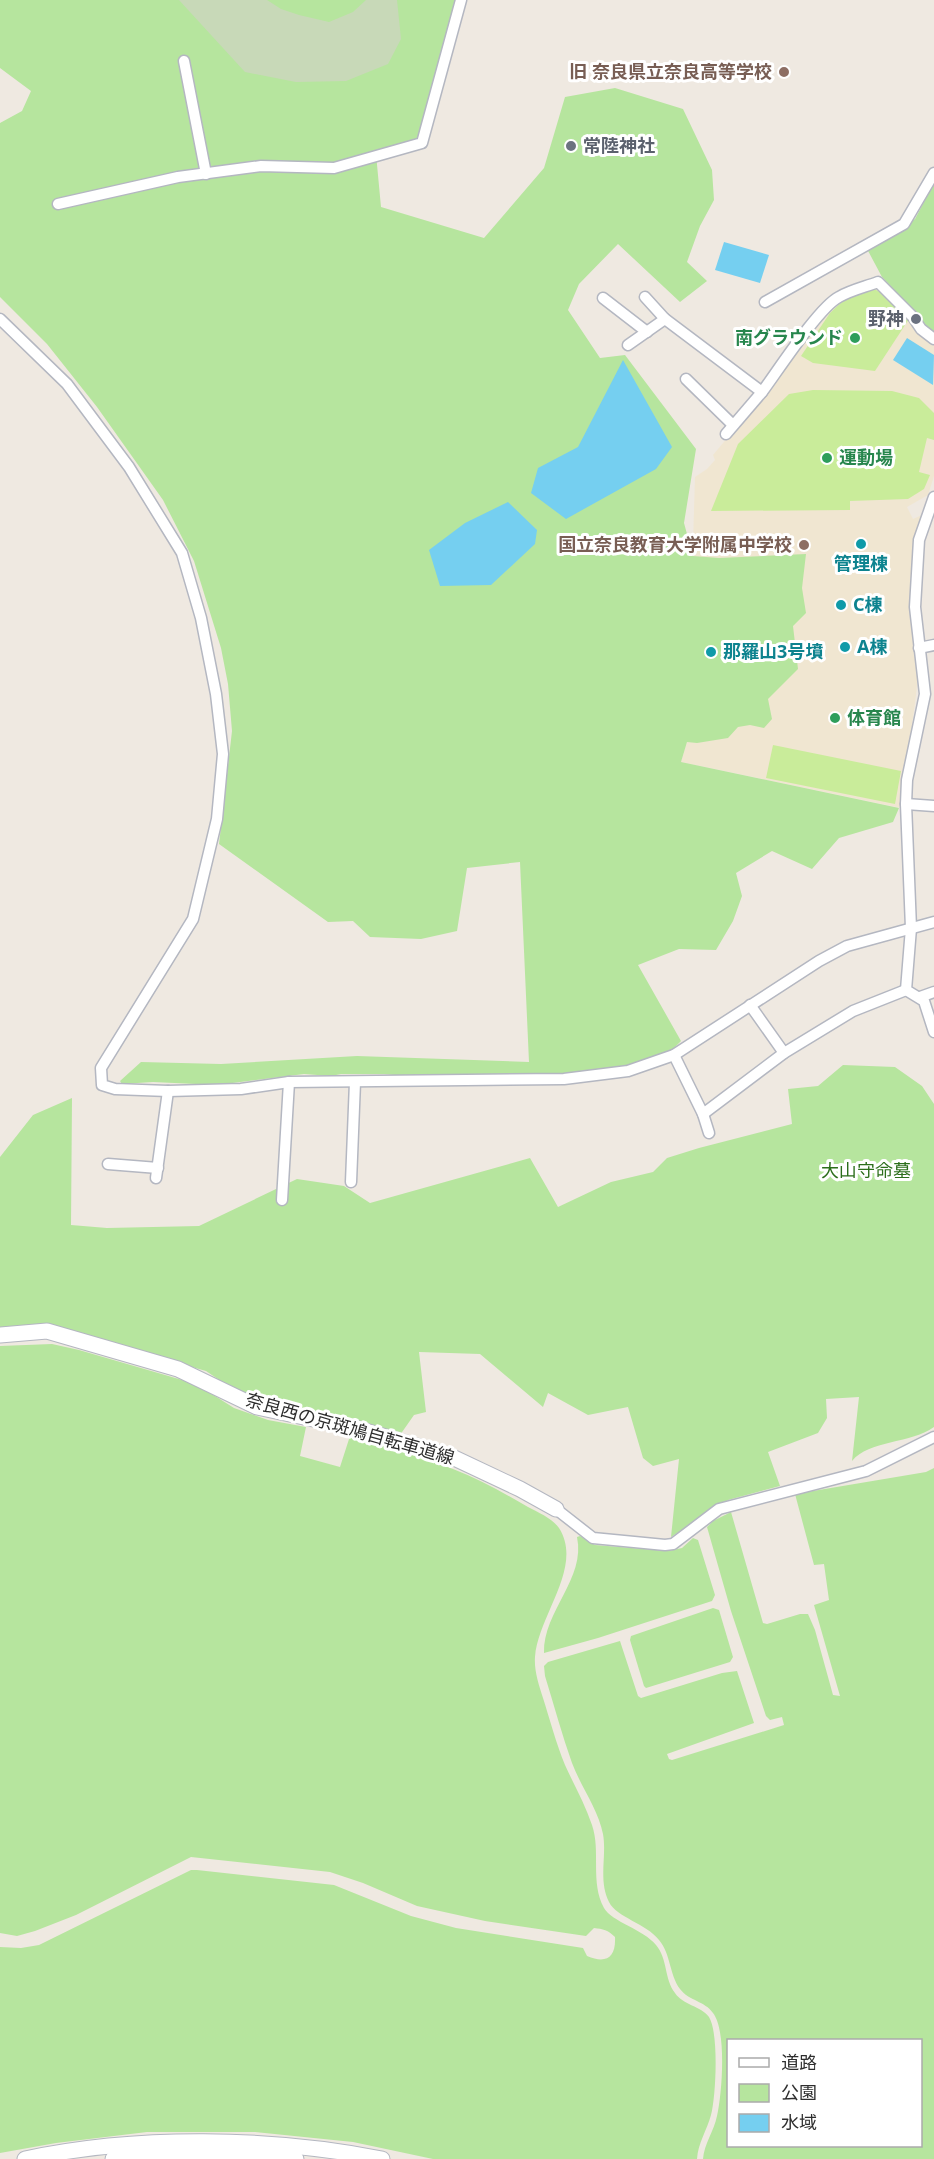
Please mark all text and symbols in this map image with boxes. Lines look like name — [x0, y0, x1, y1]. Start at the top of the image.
place label: 旧 奈良県立奈良高等学校 — [569, 59, 772, 83]
marker: 旧 奈良県立奈良高等学校 — [777, 65, 791, 79]
place label: 常陸神社 — [583, 133, 655, 157]
marker: 常陸神社 — [564, 139, 578, 153]
place label: 野神 — [868, 306, 904, 330]
marker: 野神 — [909, 312, 923, 326]
place label: 南グラウンド — [735, 325, 843, 349]
marker: 南グラウンド — [848, 331, 862, 345]
place label: 運動場 — [839, 445, 893, 469]
marker: 運動場 — [820, 451, 834, 465]
place label: 国立奈良教育大学附属中学校 — [558, 532, 792, 556]
marker: 管理棟 — [854, 537, 868, 551]
marker: 国立奈良教育大学附属中学校 — [797, 538, 811, 552]
place label: 管理棟 — [834, 551, 888, 575]
place label: C棟 — [853, 592, 883, 616]
marker: C棟 — [834, 598, 848, 612]
place label: A棟 — [857, 634, 887, 658]
place label: 那羅山3号墳 — [723, 639, 823, 663]
marker: A棟 — [838, 640, 852, 654]
marker: 那羅山3号墳 — [704, 645, 718, 659]
place label: 体育館 — [847, 705, 901, 729]
marker: 体育館 — [828, 711, 842, 725]
park label: 大山守命墓 — [821, 1158, 911, 1182]
street label: 奈良西の京斑鳩自転車道線 — [243, 1387, 457, 1469]
legend — [727, 2039, 922, 2147]
text: 道路 — [781, 2050, 817, 2074]
text: 公園 — [781, 2080, 817, 2104]
text: 水域 — [781, 2110, 817, 2134]

